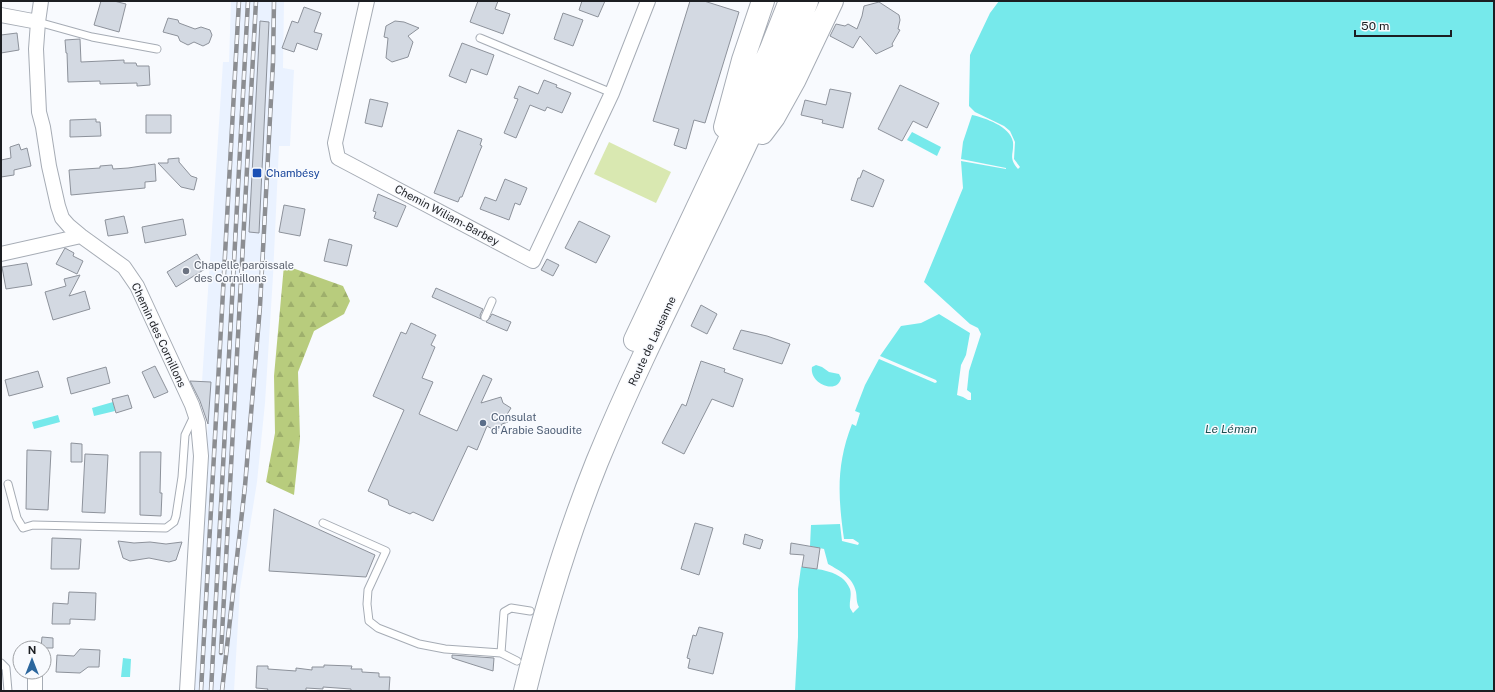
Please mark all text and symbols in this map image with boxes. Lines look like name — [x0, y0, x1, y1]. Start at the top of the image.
scale bar — [1355, 12, 1451, 38]
text: 50 m — [1361, 19, 1389, 33]
marker: Chambésy — [251, 167, 263, 179]
place label: Chambésy — [266, 167, 320, 179]
street label: Chemin Wiliam-Barbey — [393, 182, 501, 248]
place label: Chapelle paroissale des Cornillons — [194, 259, 294, 284]
marker: Chapelle paroissale des Cornillons — [181, 266, 191, 276]
street label: Chemin des Cornillons — [130, 281, 189, 389]
street label: Route de Lausanne — [626, 294, 678, 388]
place label: Consulat d'Arabie Saoudite — [491, 411, 582, 436]
marker: Consulat d'Arabie Saoudite — [478, 418, 488, 428]
water label: Le Léman — [1205, 422, 1257, 436]
north arrow — [12, 640, 52, 680]
text: N — [28, 644, 36, 656]

